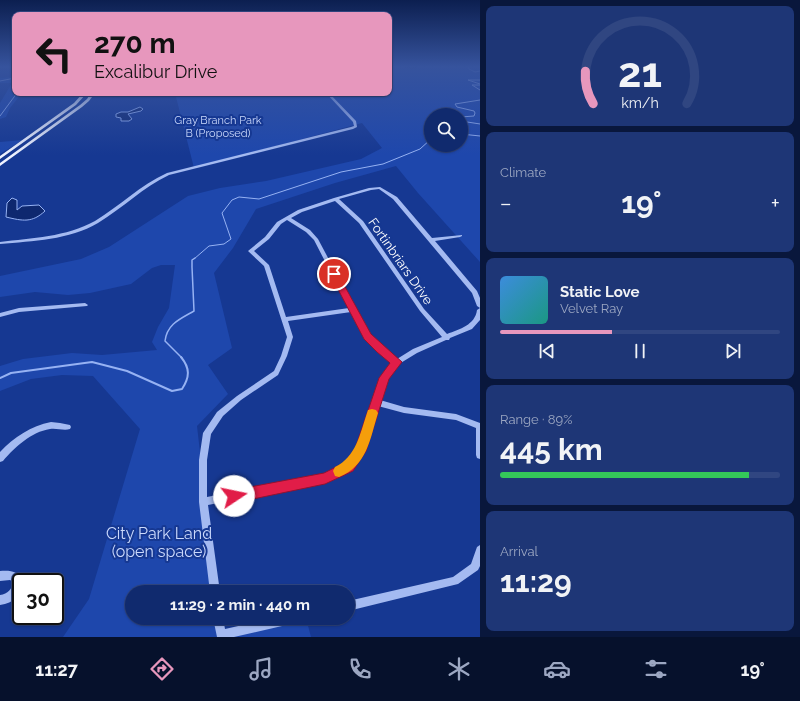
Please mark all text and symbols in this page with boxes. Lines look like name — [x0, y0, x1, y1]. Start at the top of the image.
text: 270 m — [94, 27, 175, 60]
icon: left — [28, 28, 80, 80]
text: 21 — [618, 48, 662, 97]
text: Excalibur Drive — [94, 61, 217, 82]
text: km/h — [621, 95, 659, 111]
map controls — [424, 108, 468, 152]
button: search — [424, 108, 468, 152]
park label: Gray Branch Park B (Proposed) — [174, 114, 262, 140]
text: Climate — [500, 165, 546, 180]
text: 19° — [621, 185, 661, 220]
text: − — [500, 190, 512, 216]
text: + — [771, 190, 780, 216]
street label: Fortinbriars Drive — [365, 215, 436, 308]
pin — [317, 257, 351, 291]
icon: arrive — [323, 263, 345, 285]
text: Static Love — [560, 283, 639, 301]
text: Velvet Ray — [560, 301, 623, 316]
icon: previous — [536, 340, 558, 362]
icon: pause — [629, 340, 651, 362]
icon: next — [722, 340, 744, 362]
text: Range · 89% — [500, 412, 572, 427]
text: 445 km — [500, 432, 603, 467]
position arrow — [213, 475, 255, 517]
park label: City Park Land (open space) — [106, 524, 212, 561]
text: Arrival — [500, 544, 538, 559]
text: 11:29 — [500, 564, 572, 599]
speed limit sign: 30 — [12, 573, 64, 625]
text: 11:29 · 2 min · 440 m — [170, 596, 310, 614]
icon: directions — [148, 655, 176, 683]
icon: music — [247, 655, 275, 683]
icon: phone — [346, 655, 374, 683]
icon: climate — [445, 655, 473, 683]
icon: car — [543, 655, 571, 683]
icon: filters — [642, 655, 670, 683]
text: 11:27 — [35, 659, 78, 680]
text: 19° — [741, 659, 765, 680]

